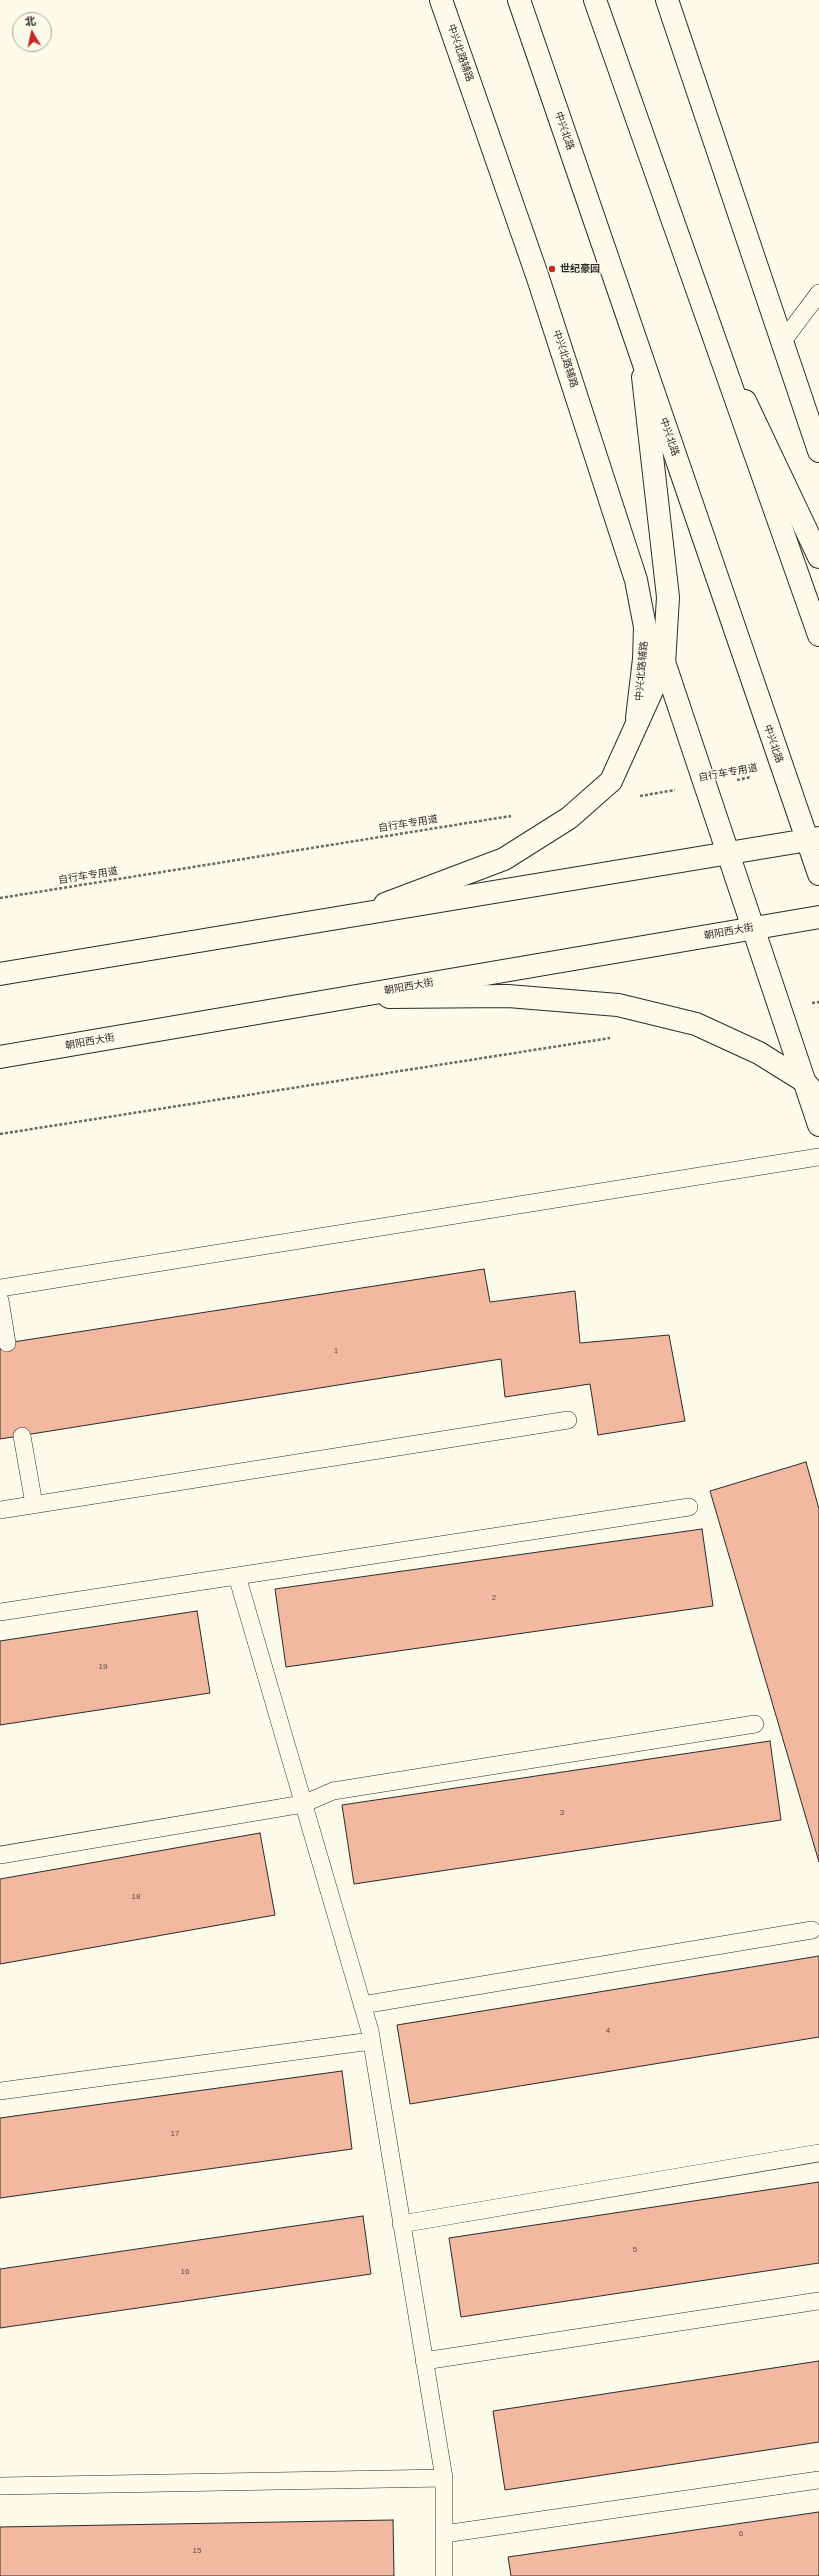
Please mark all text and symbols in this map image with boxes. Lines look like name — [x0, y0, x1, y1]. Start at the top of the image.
north arrow — [12, 12, 52, 52]
text: 北 — [24, 14, 37, 28]
street label: 中兴北路辅路 — [445, 23, 475, 83]
street label: 中兴北路 — [552, 110, 576, 152]
place label: 世纪豪园 — [560, 263, 600, 275]
marker: 世纪豪园 — [547, 264, 557, 274]
street label: 中兴北路辅路 — [550, 329, 580, 389]
street label: 中兴北路 — [657, 416, 681, 458]
street label: 中兴北路辅路 — [633, 641, 651, 701]
street label: 中兴北路 — [761, 723, 785, 765]
street label: 自行车专用道 — [697, 762, 759, 784]
street label: 自行车专用道 — [377, 813, 439, 835]
street label: 自行车专用道 — [57, 865, 119, 887]
street label: 朝阳西大街 — [703, 922, 755, 942]
street label: 朝阳西大街 — [383, 977, 435, 997]
street label: 朝阳西大街 — [64, 1032, 116, 1052]
house number: 1 — [334, 1346, 338, 1356]
house number: 2 — [492, 1593, 496, 1603]
house number: 19 — [99, 1662, 107, 1672]
house number: 3 — [560, 1808, 564, 1818]
house number: 18 — [132, 1892, 140, 1902]
house number: 4 — [606, 2026, 610, 2036]
house number: 17 — [171, 2129, 179, 2139]
house number: 5 — [633, 2245, 637, 2255]
house number: 16 — [181, 2267, 189, 2277]
house number: 6 — [739, 2529, 743, 2539]
house number: 15 — [193, 2546, 201, 2556]

